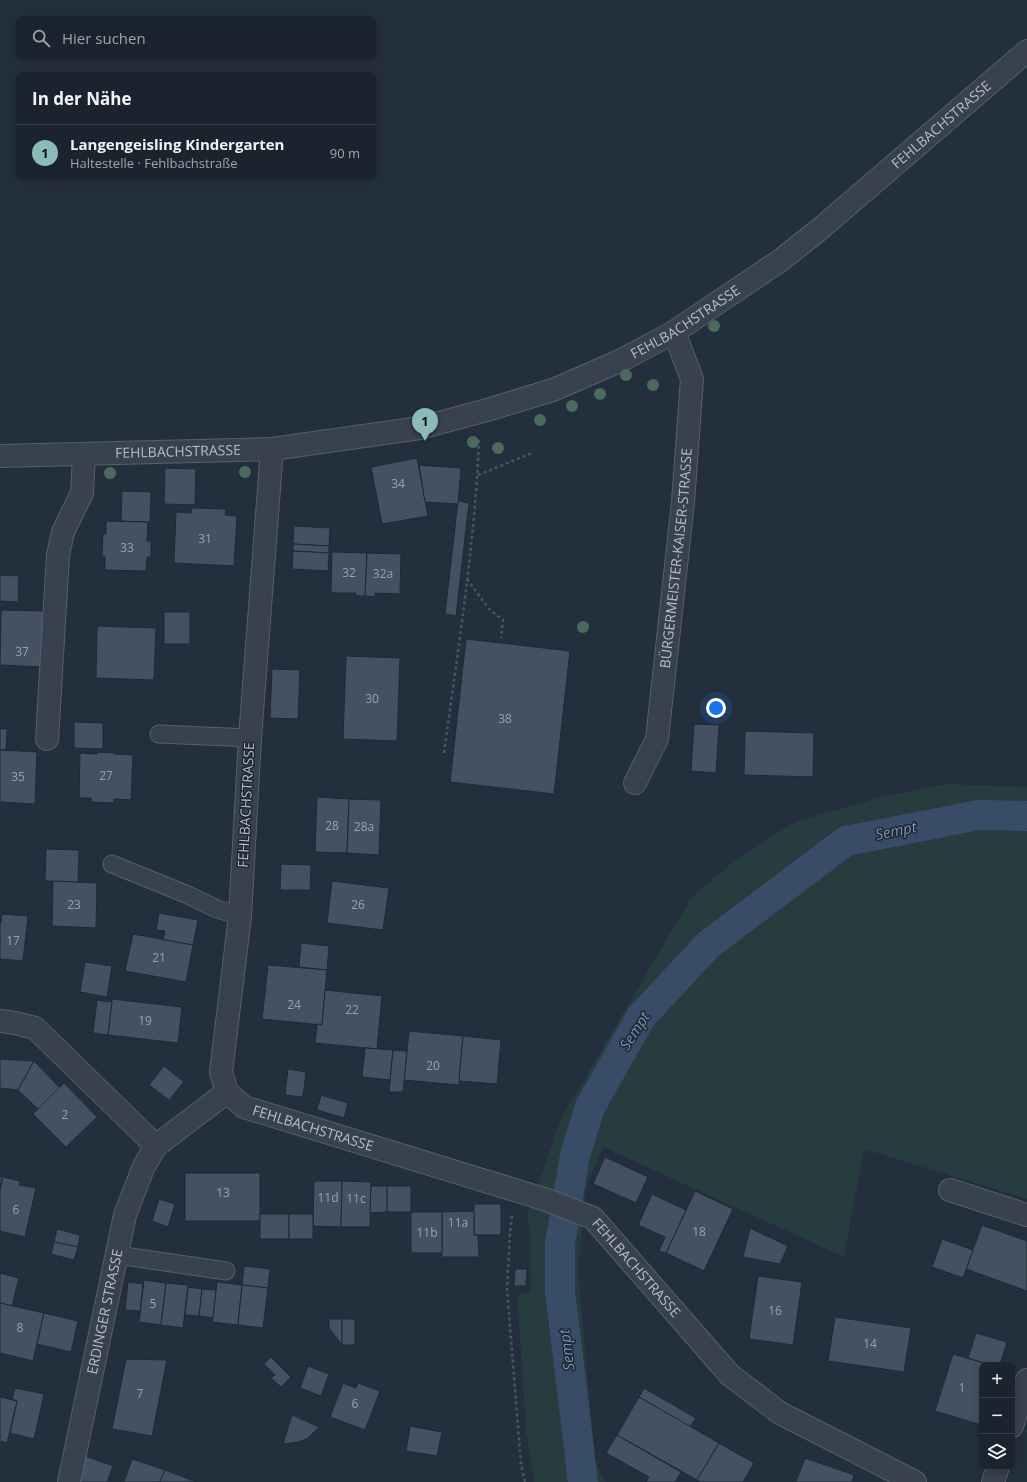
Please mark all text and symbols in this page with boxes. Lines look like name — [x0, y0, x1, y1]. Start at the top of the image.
search box — [16, 16, 376, 60]
icon: search — [30, 27, 52, 49]
text: Hier suchen — [62, 28, 146, 48]
street label: FEHLBACHSTRASSE — [887, 76, 995, 173]
text: In der Nähe — [32, 87, 131, 110]
text: Langengeisling Kindergarten — [70, 134, 284, 154]
text: 1 — [41, 144, 49, 162]
text: 90 m — [330, 144, 360, 162]
text: Haltestelle · Fehlbachstraße — [70, 154, 238, 172]
street label: FEHLBACHSTRASSE — [627, 280, 743, 363]
pin: 1 — [412, 408, 438, 441]
street label: FEHLBACHSTRASSE — [115, 440, 241, 462]
street label: BÜRGERMEISTER-KAISER-STRASSE — [655, 447, 696, 669]
house number: 34 — [391, 475, 405, 492]
house number: 31 — [198, 530, 212, 547]
house number: 33 — [120, 539, 134, 556]
house number: 32 — [342, 564, 356, 581]
house number: 32a — [373, 565, 393, 582]
house number: 37 — [15, 643, 29, 660]
house number: 30 — [365, 690, 379, 707]
your location — [706, 698, 726, 718]
house number: 38 — [498, 710, 512, 727]
street label: FEHLBACHSTRASSE — [233, 742, 258, 868]
house number: 27 — [99, 767, 113, 784]
house number: 35 — [11, 768, 25, 785]
water label: Sempt — [873, 816, 919, 844]
house number: 28 — [325, 817, 339, 834]
house number: 28a — [354, 818, 374, 835]
house number: 23 — [67, 896, 81, 913]
house number: 26 — [351, 896, 365, 913]
house number: 17 — [6, 932, 20, 949]
house number: 21 — [152, 949, 166, 966]
house number: 24 — [287, 996, 301, 1013]
house number: 22 — [345, 1001, 359, 1018]
water label: Sempt — [614, 1007, 654, 1053]
house number: 19 — [138, 1012, 152, 1029]
house number: 20 — [426, 1057, 440, 1074]
street label: FEHLBACHSTRASSE — [250, 1100, 376, 1155]
house number: 2 — [62, 1106, 69, 1123]
house number: 13 — [216, 1184, 230, 1201]
house number: 11d — [317, 1189, 339, 1206]
house number: 11c — [346, 1190, 366, 1207]
house number: 6 — [13, 1201, 20, 1218]
house number: 11a — [448, 1214, 468, 1231]
street label: FEHLBACHSTRASSE — [588, 1214, 685, 1321]
house number: 18 — [692, 1223, 706, 1240]
house number: 11b — [416, 1224, 438, 1241]
street label: ERDINGER STRASSE — [82, 1247, 127, 1376]
house number: 5 — [150, 1295, 157, 1312]
house number: 16 — [768, 1302, 782, 1319]
house number: 8 — [17, 1319, 24, 1336]
water label: Sempt — [553, 1327, 578, 1372]
house number: 14 — [863, 1335, 877, 1352]
map controls — [979, 1362, 1015, 1470]
button: + — [979, 1362, 1015, 1398]
house number: 1 — [959, 1379, 965, 1396]
house number: 7 — [137, 1385, 144, 1402]
house number: 6 — [352, 1395, 359, 1412]
button: − — [979, 1398, 1015, 1434]
button: layers — [979, 1434, 1015, 1470]

